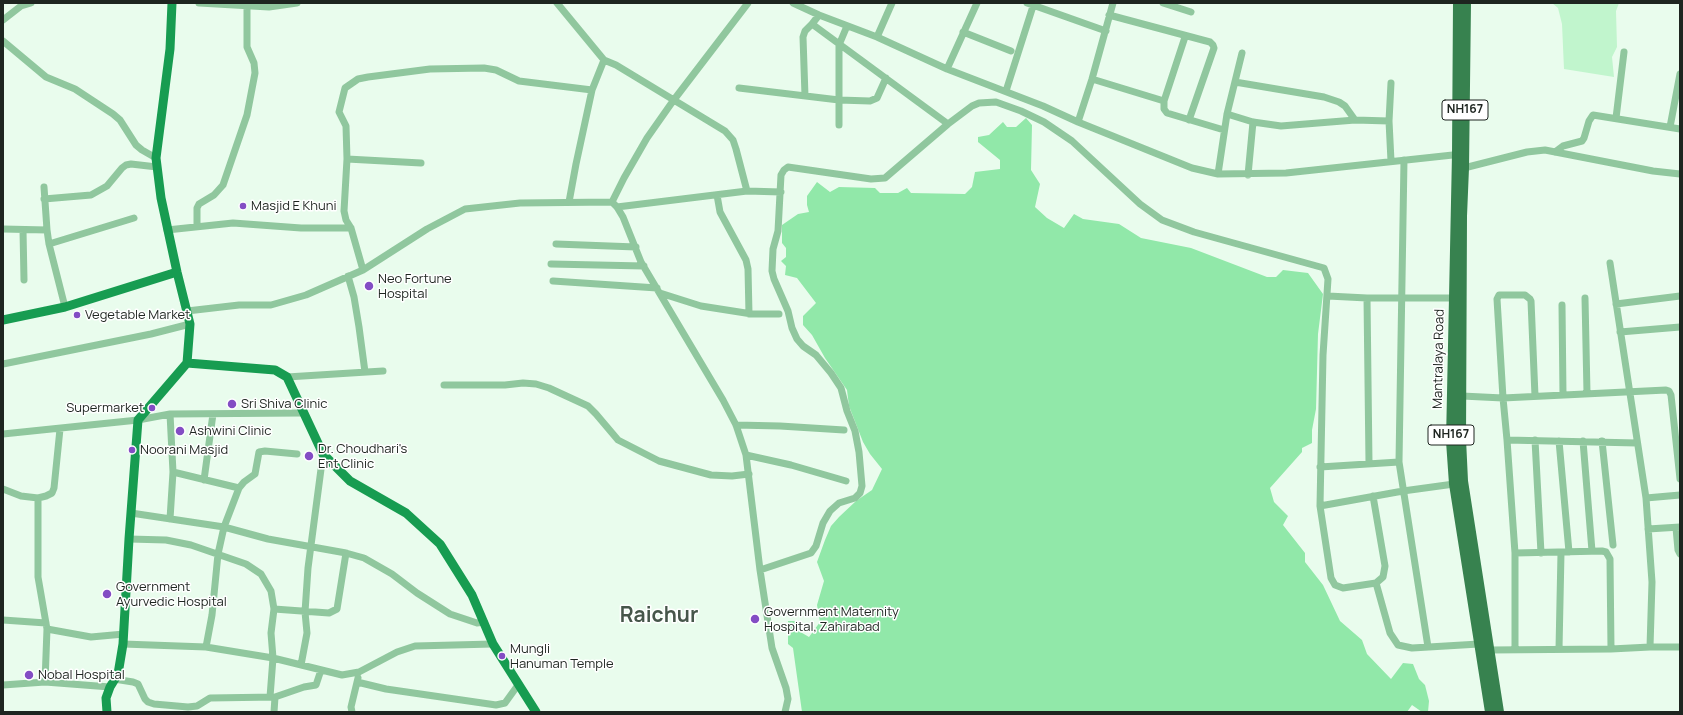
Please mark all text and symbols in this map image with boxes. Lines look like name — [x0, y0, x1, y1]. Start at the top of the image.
road number: NH167 — [1442, 100, 1488, 120]
place label: Masjid E Khuni — [251, 198, 336, 214]
marker: Masjid E Khuni — [238, 201, 248, 211]
place label: Neo Fortune Hospital — [378, 271, 452, 302]
marker: Neo Fortune Hospital — [363, 280, 375, 292]
place label: Vegetable Market — [85, 307, 190, 323]
street label: Mantralaya Road — [1430, 309, 1448, 409]
marker: Vegetable Market — [72, 310, 82, 320]
place label: Sri Shiva Clinic — [241, 396, 327, 412]
marker: Sri Shiva Clinic — [226, 398, 238, 410]
place label: Supermarket — [66, 400, 144, 416]
marker: Supermarket — [147, 403, 157, 413]
place label: Ashwini Clinic — [189, 423, 271, 439]
marker: Ashwini Clinic — [174, 425, 186, 437]
road number: NH167 — [1428, 425, 1474, 445]
place label: Dr. Choudhari's Ent Clinic — [318, 441, 407, 472]
place label: Noorani Masjid — [140, 442, 228, 458]
marker: Noorani Masjid — [127, 445, 137, 455]
marker: Dr. Choudhari's Ent Clinic — [303, 450, 315, 462]
place label: Government Ayurvedic Hospital — [116, 579, 227, 610]
marker: Government Ayurvedic Hospital — [101, 588, 113, 600]
district label: Raichur — [620, 603, 698, 629]
place label: Government Maternity Hospital, Zahirabad — [764, 604, 899, 635]
marker: Government Maternity Hospital, Zahirabad — [749, 613, 761, 625]
place label: Mungli Hanuman Temple — [510, 641, 614, 672]
marker: Mungli Hanuman Temple — [497, 651, 507, 661]
place label: Nobal Hospital — [38, 667, 125, 683]
marker: Nobal Hospital — [23, 669, 35, 681]

